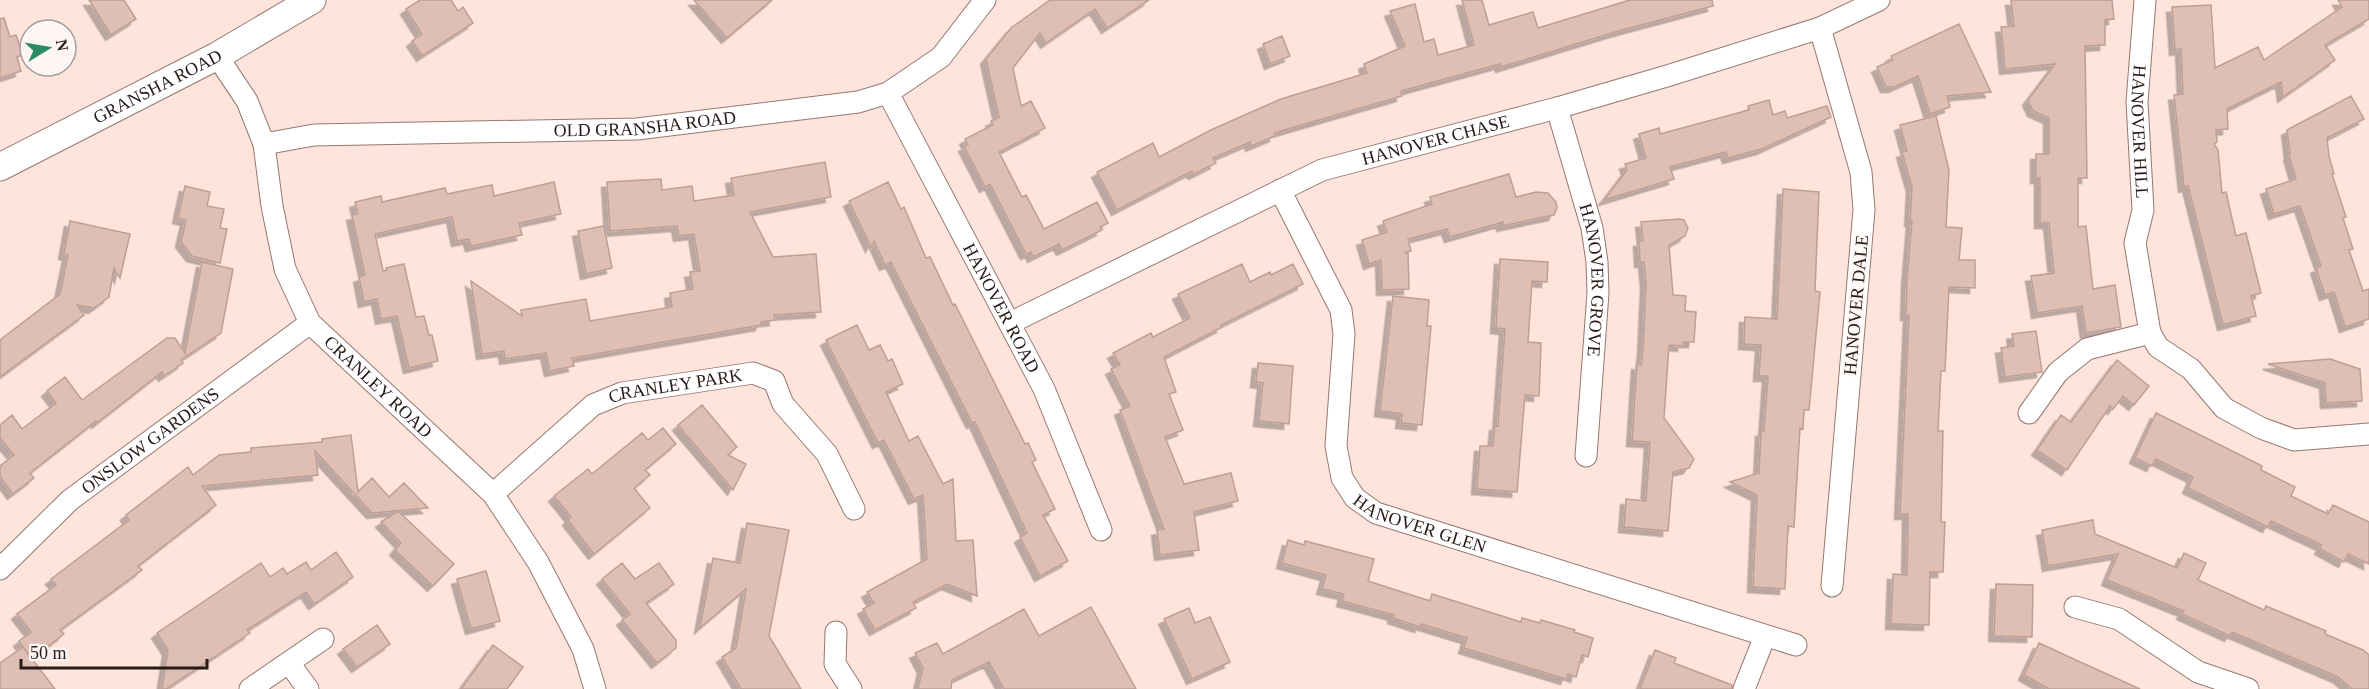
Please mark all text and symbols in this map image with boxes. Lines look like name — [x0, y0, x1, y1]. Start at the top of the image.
north arrow — [18, 18, 78, 78]
text: N — [53, 38, 72, 53]
street label: GRANSHA ROAD — [90, 45, 225, 128]
street label: HANOVER HILL — [2127, 64, 2152, 199]
street label: OLD GRANSHA ROAD — [553, 107, 737, 141]
street label: HANOVER CHASE — [1360, 111, 1511, 169]
street label: HANOVER GROVE — [1575, 201, 1608, 357]
street label: HANOVER DALE — [1840, 234, 1872, 376]
street label: HANOVER ROAD — [959, 240, 1044, 376]
street label: CRANLEY ROAD — [320, 332, 436, 442]
street label: CRANLEY PARK — [605, 365, 743, 408]
street label: ONSLOW GARDENS — [77, 383, 223, 498]
street label: HANOVER GLEN — [1349, 490, 1489, 557]
scale bar — [21, 632, 207, 670]
text: 50 m — [30, 643, 67, 663]

